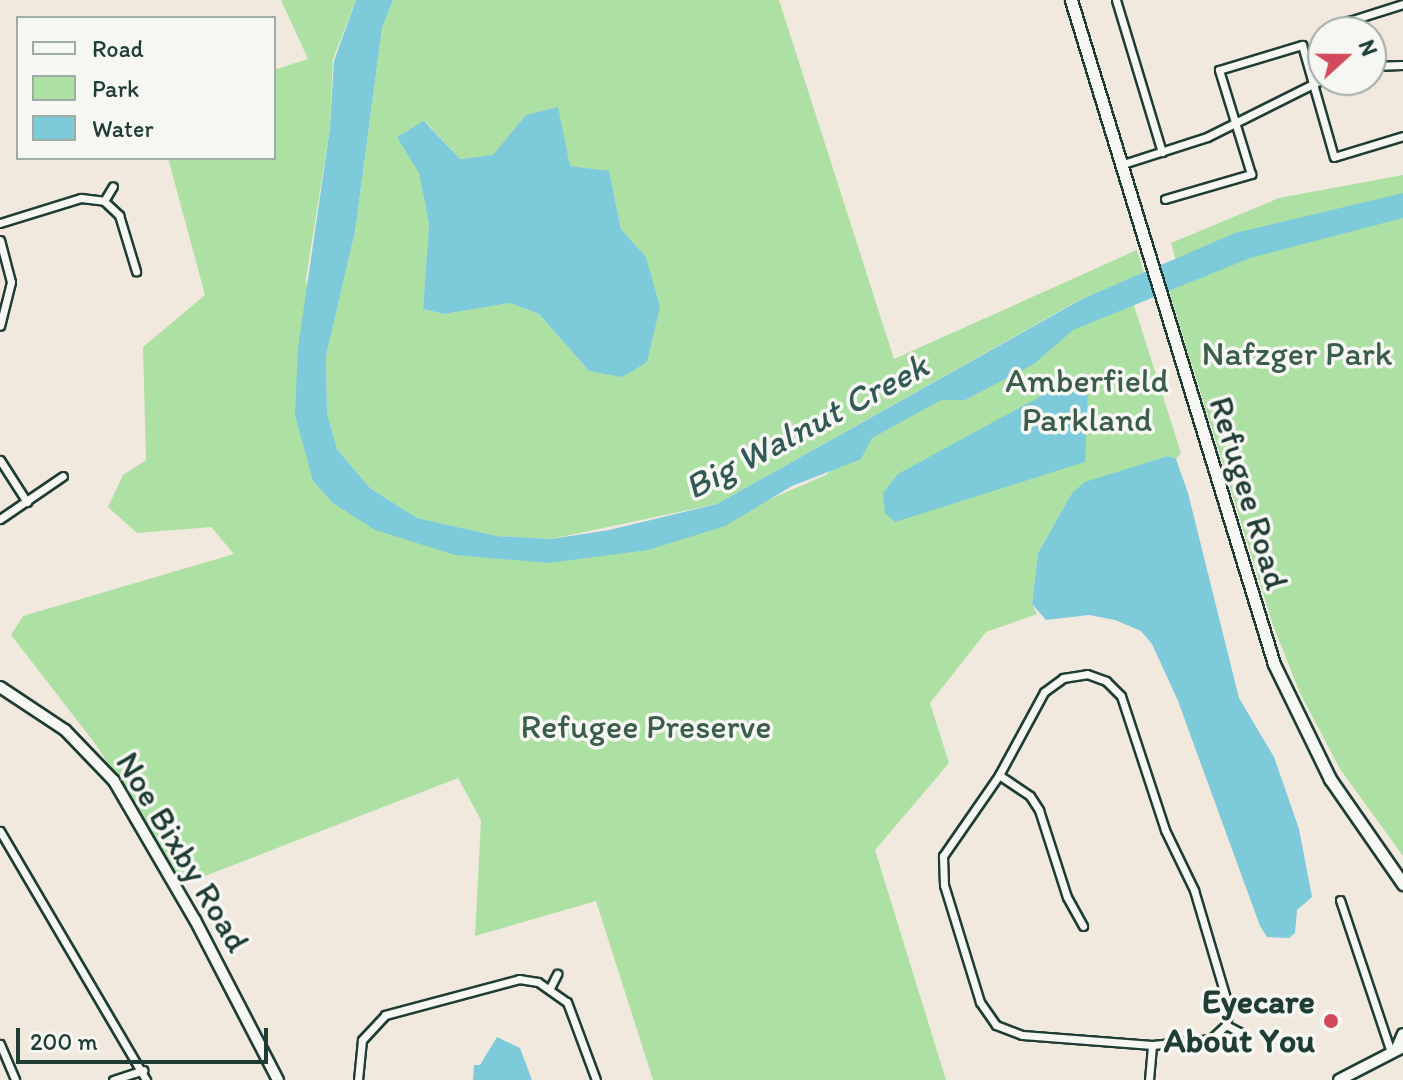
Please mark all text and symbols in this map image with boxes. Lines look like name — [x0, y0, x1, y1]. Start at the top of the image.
legend — [16, 16, 276, 160]
north arrow — [1307, 16, 1387, 96]
text: Road — [92, 34, 144, 63]
text: N — [1353, 36, 1383, 60]
text: Park — [92, 74, 139, 103]
text: Water — [92, 114, 154, 143]
park label: Nafzger Park — [1202, 334, 1392, 374]
water label: Big Walnut Creek — [678, 344, 934, 508]
park label: Amberfield Parkland — [1005, 360, 1169, 440]
street label: Refugee Road — [1200, 392, 1298, 594]
park label: Refugee Preserve — [520, 707, 772, 747]
street label: Noe Bixby Road — [107, 745, 259, 959]
place label: Eyecare About You — [1166, 981, 1315, 1060]
scale bar — [20, 1012, 272, 1062]
marker: Eyecare About You — [1322, 1012, 1340, 1030]
text: 200 m — [30, 1027, 98, 1056]

